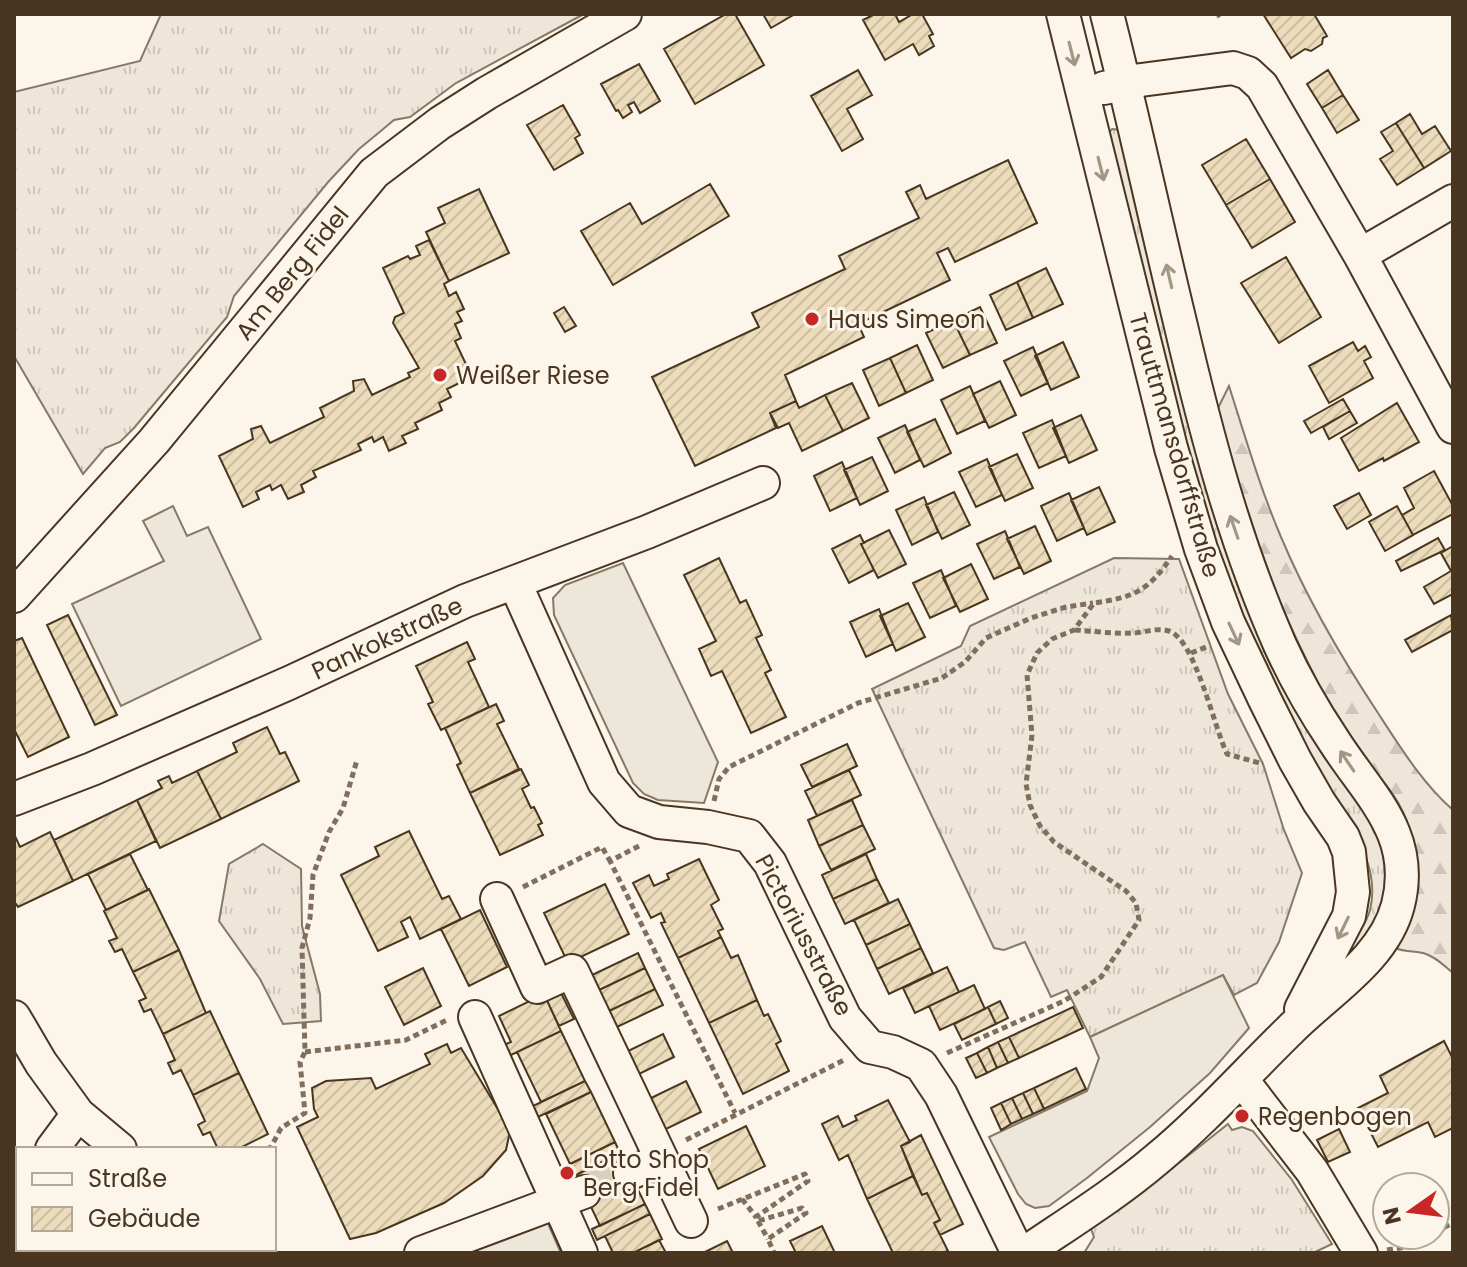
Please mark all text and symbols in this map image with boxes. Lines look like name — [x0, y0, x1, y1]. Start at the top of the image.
one-way arrow — [1066, 40, 1081, 66]
one-way arrow — [1094, 156, 1109, 182]
street label: Am Berg Fidel — [228, 199, 356, 347]
one-way arrow — [1161, 263, 1176, 289]
place label: Haus Simeon — [828, 303, 985, 336]
street label: Trauttmansdorffstraße — [1121, 309, 1229, 581]
marker: Haus Simeon — [803, 310, 821, 328]
place label: Weißer Riese — [456, 359, 610, 392]
marker: Weißer Riese — [431, 366, 449, 384]
one-way arrow — [1226, 515, 1241, 540]
street label: Pankokstraße — [306, 589, 468, 687]
one-way arrow — [1227, 622, 1242, 646]
one-way arrow — [1339, 750, 1355, 772]
street label: Pictoriusstraße — [747, 848, 861, 1022]
one-way arrow — [1335, 915, 1350, 939]
place label: Regenbogen — [1258, 1100, 1412, 1133]
marker: Regenbogen — [1233, 1107, 1251, 1125]
place label: Lotto Shop Berg Fidel — [583, 1143, 709, 1204]
legend — [16, 1147, 276, 1251]
text: Straße — [88, 1162, 167, 1195]
marker: Lotto Shop Berg Fidel — [558, 1164, 576, 1182]
north arrow — [1371, 1171, 1451, 1251]
text: Gebäude — [88, 1202, 200, 1235]
text: N — [1375, 1204, 1409, 1227]

